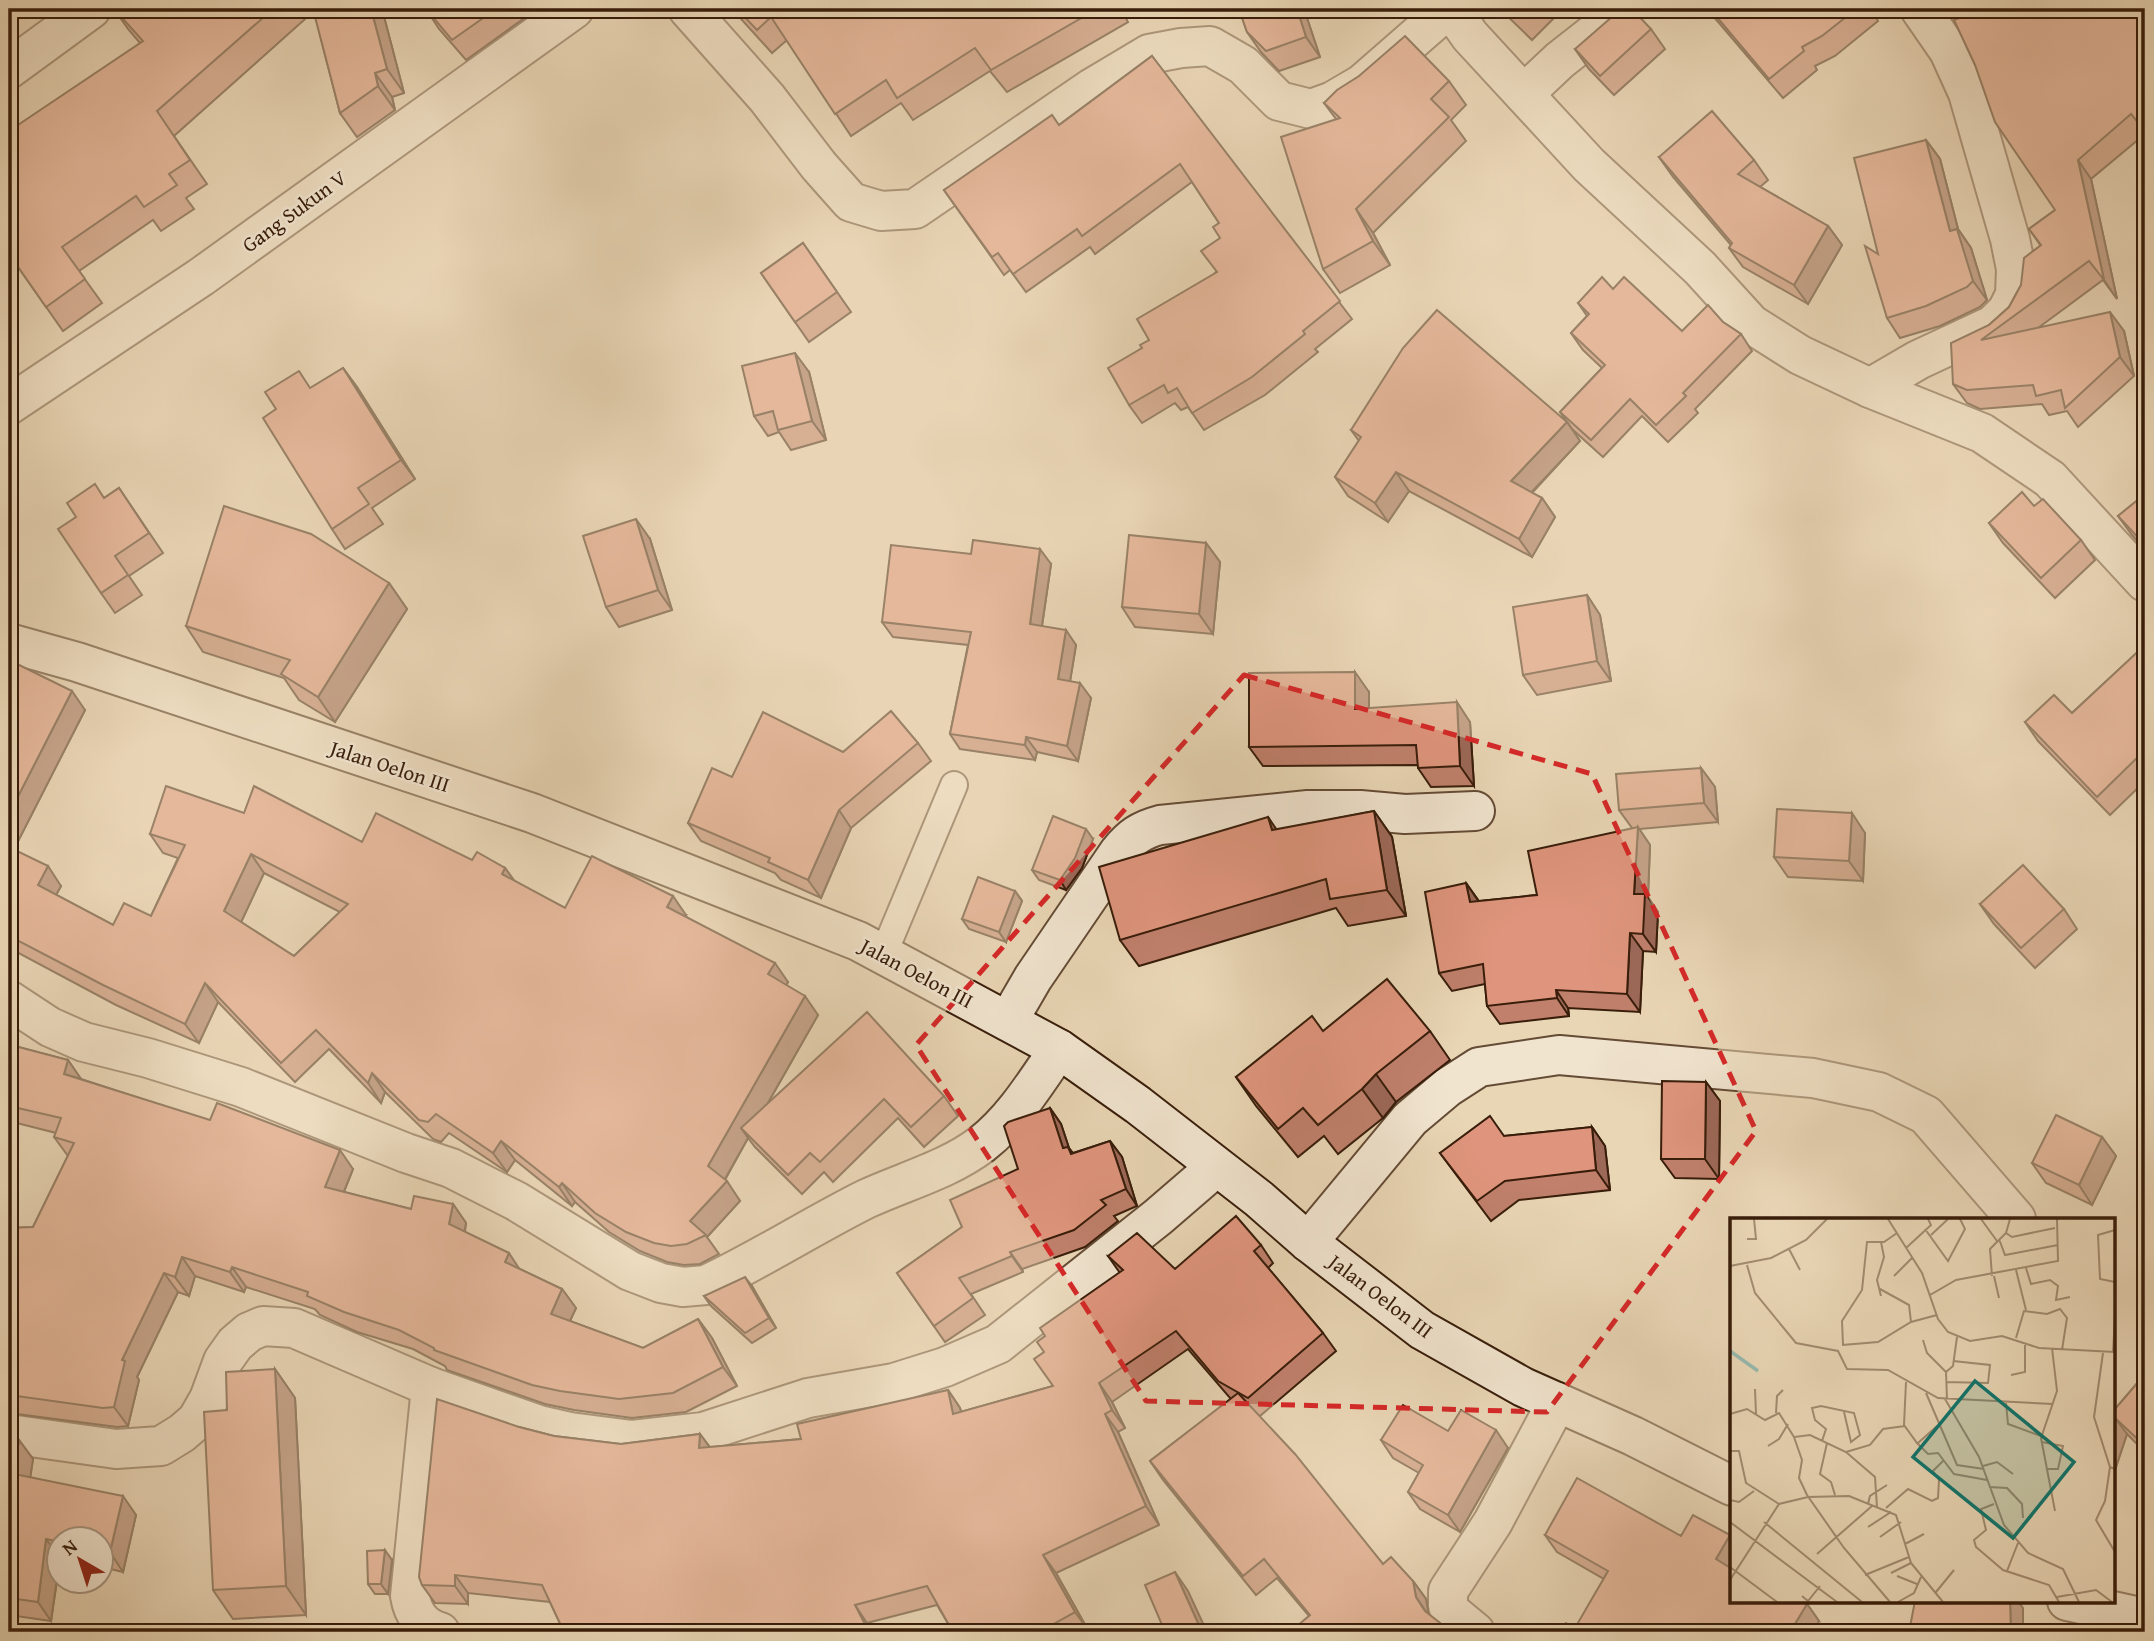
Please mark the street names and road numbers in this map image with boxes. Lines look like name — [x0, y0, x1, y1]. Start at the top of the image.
street label: Gang Sukun V — [235, 162, 353, 260]
street label: Jalan Oelon III — [323, 731, 454, 800]
street label: Jalan Oelon III — [852, 929, 979, 1016]
street label: Jalan Oelon III — [1320, 1245, 1440, 1346]

